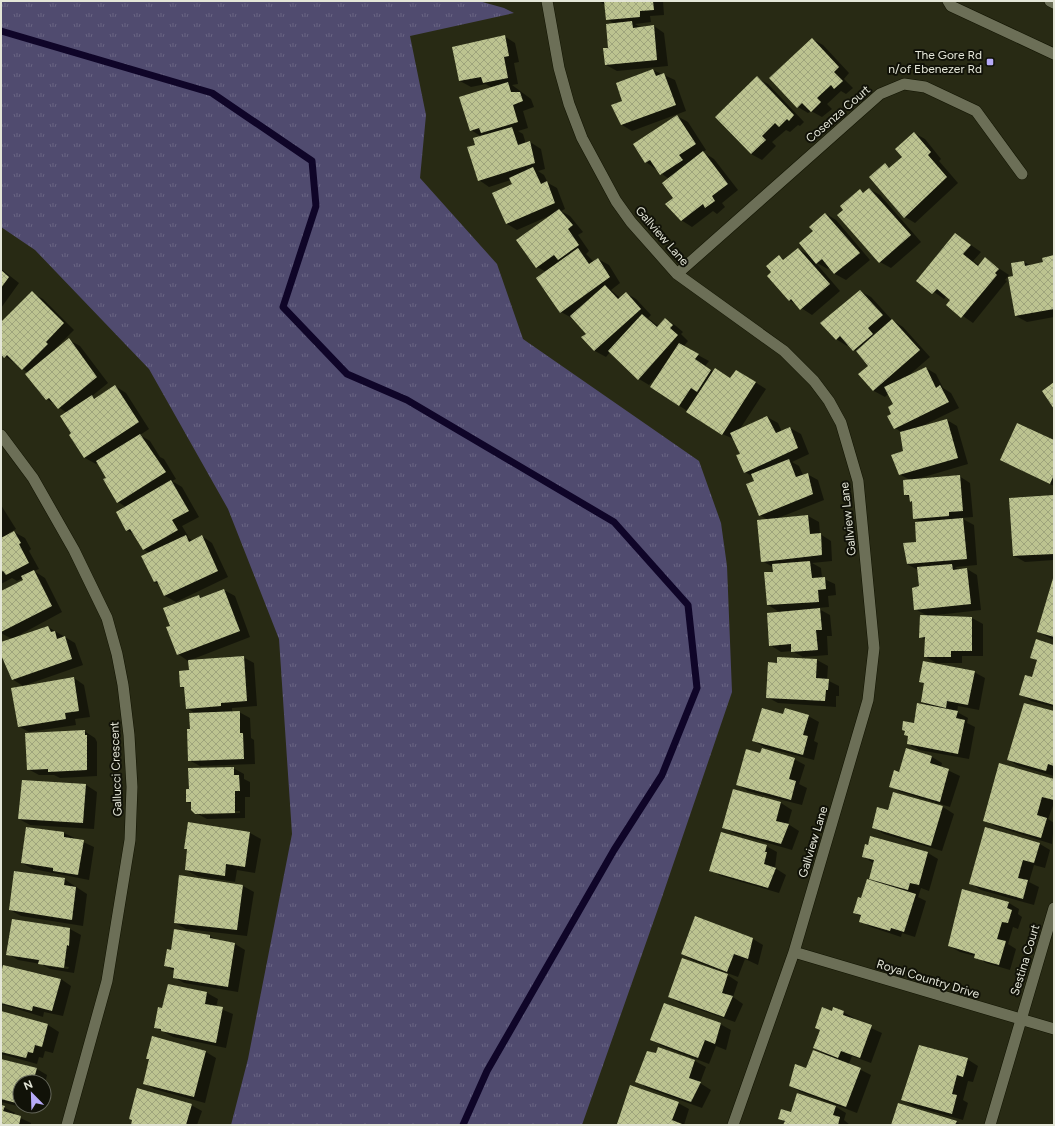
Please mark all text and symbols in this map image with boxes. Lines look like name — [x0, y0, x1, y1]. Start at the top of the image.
place label: The Gore Rd n/of Ebenezer Rd — [888, 48, 982, 76]
marker: The Gore Rd n/of Ebenezer Rd — [985, 57, 995, 67]
street label: Cosenza Court — [803, 82, 873, 146]
street label: Gallview Lane — [632, 204, 692, 269]
street label: Gallview Lane — [837, 481, 859, 556]
street label: Gallucci Crescent — [107, 721, 125, 817]
street label: Gallview Lane — [795, 804, 831, 879]
street label: Sestina Court — [1008, 922, 1043, 997]
street label: Royal Country Drive — [875, 957, 982, 1001]
north arrow — [12, 1074, 52, 1114]
text: N — [22, 1078, 35, 1093]

